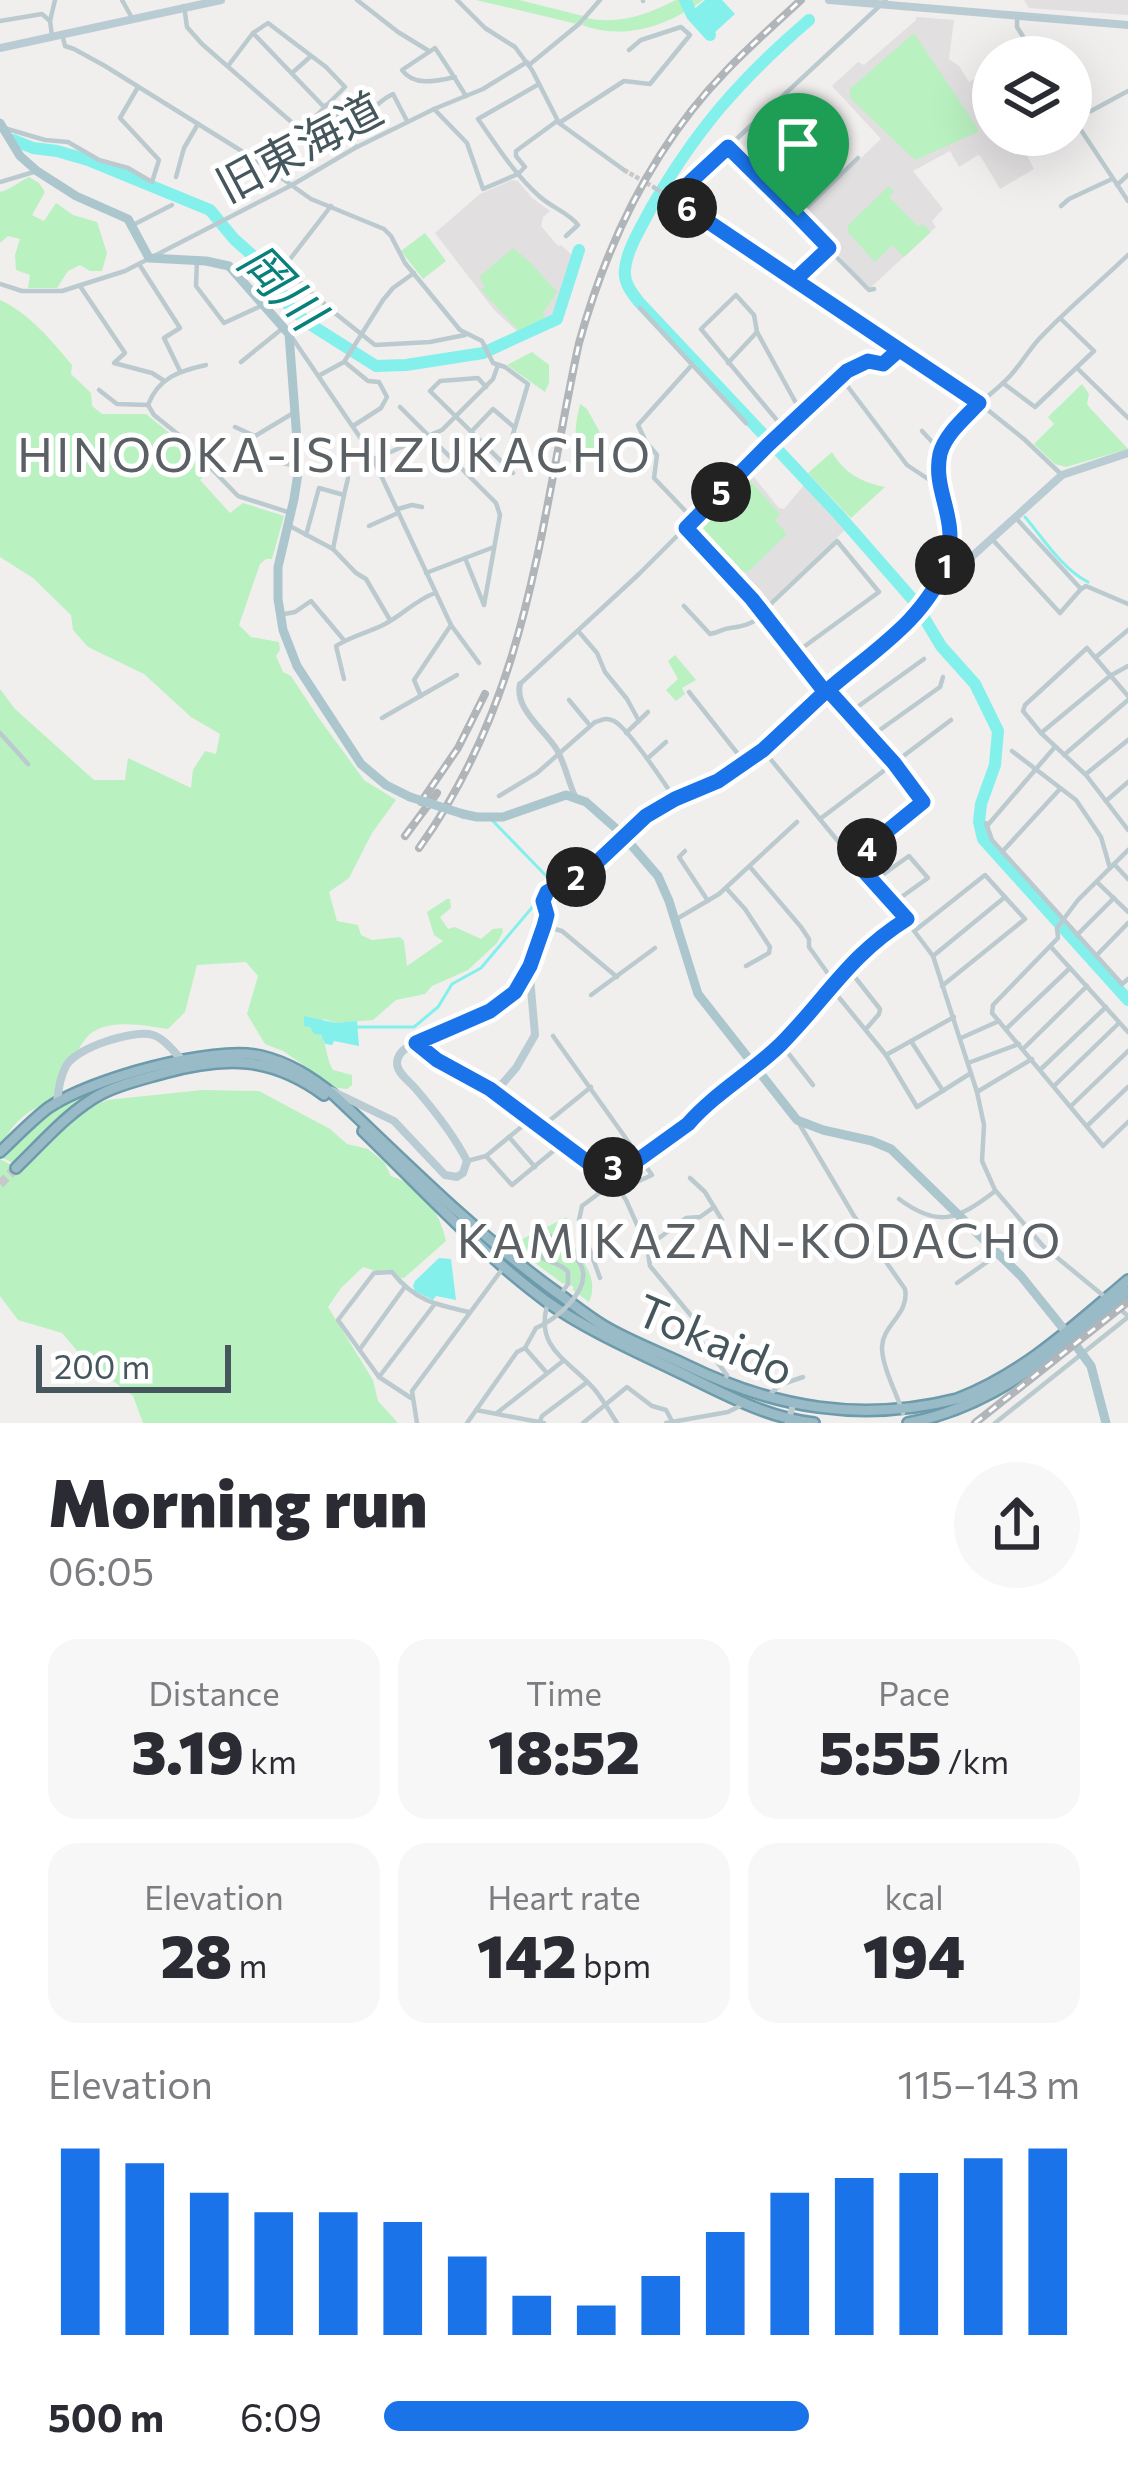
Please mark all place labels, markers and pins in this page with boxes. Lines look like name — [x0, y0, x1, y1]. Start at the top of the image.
pin — [747, 93, 849, 216]
pin: 6 — [657, 178, 717, 238]
pin: 5 — [691, 462, 751, 522]
pin: 1 — [915, 535, 975, 595]
pin: 4 — [837, 818, 897, 878]
pin: 2 — [546, 847, 606, 907]
pin: 3 — [583, 1137, 643, 1197]

